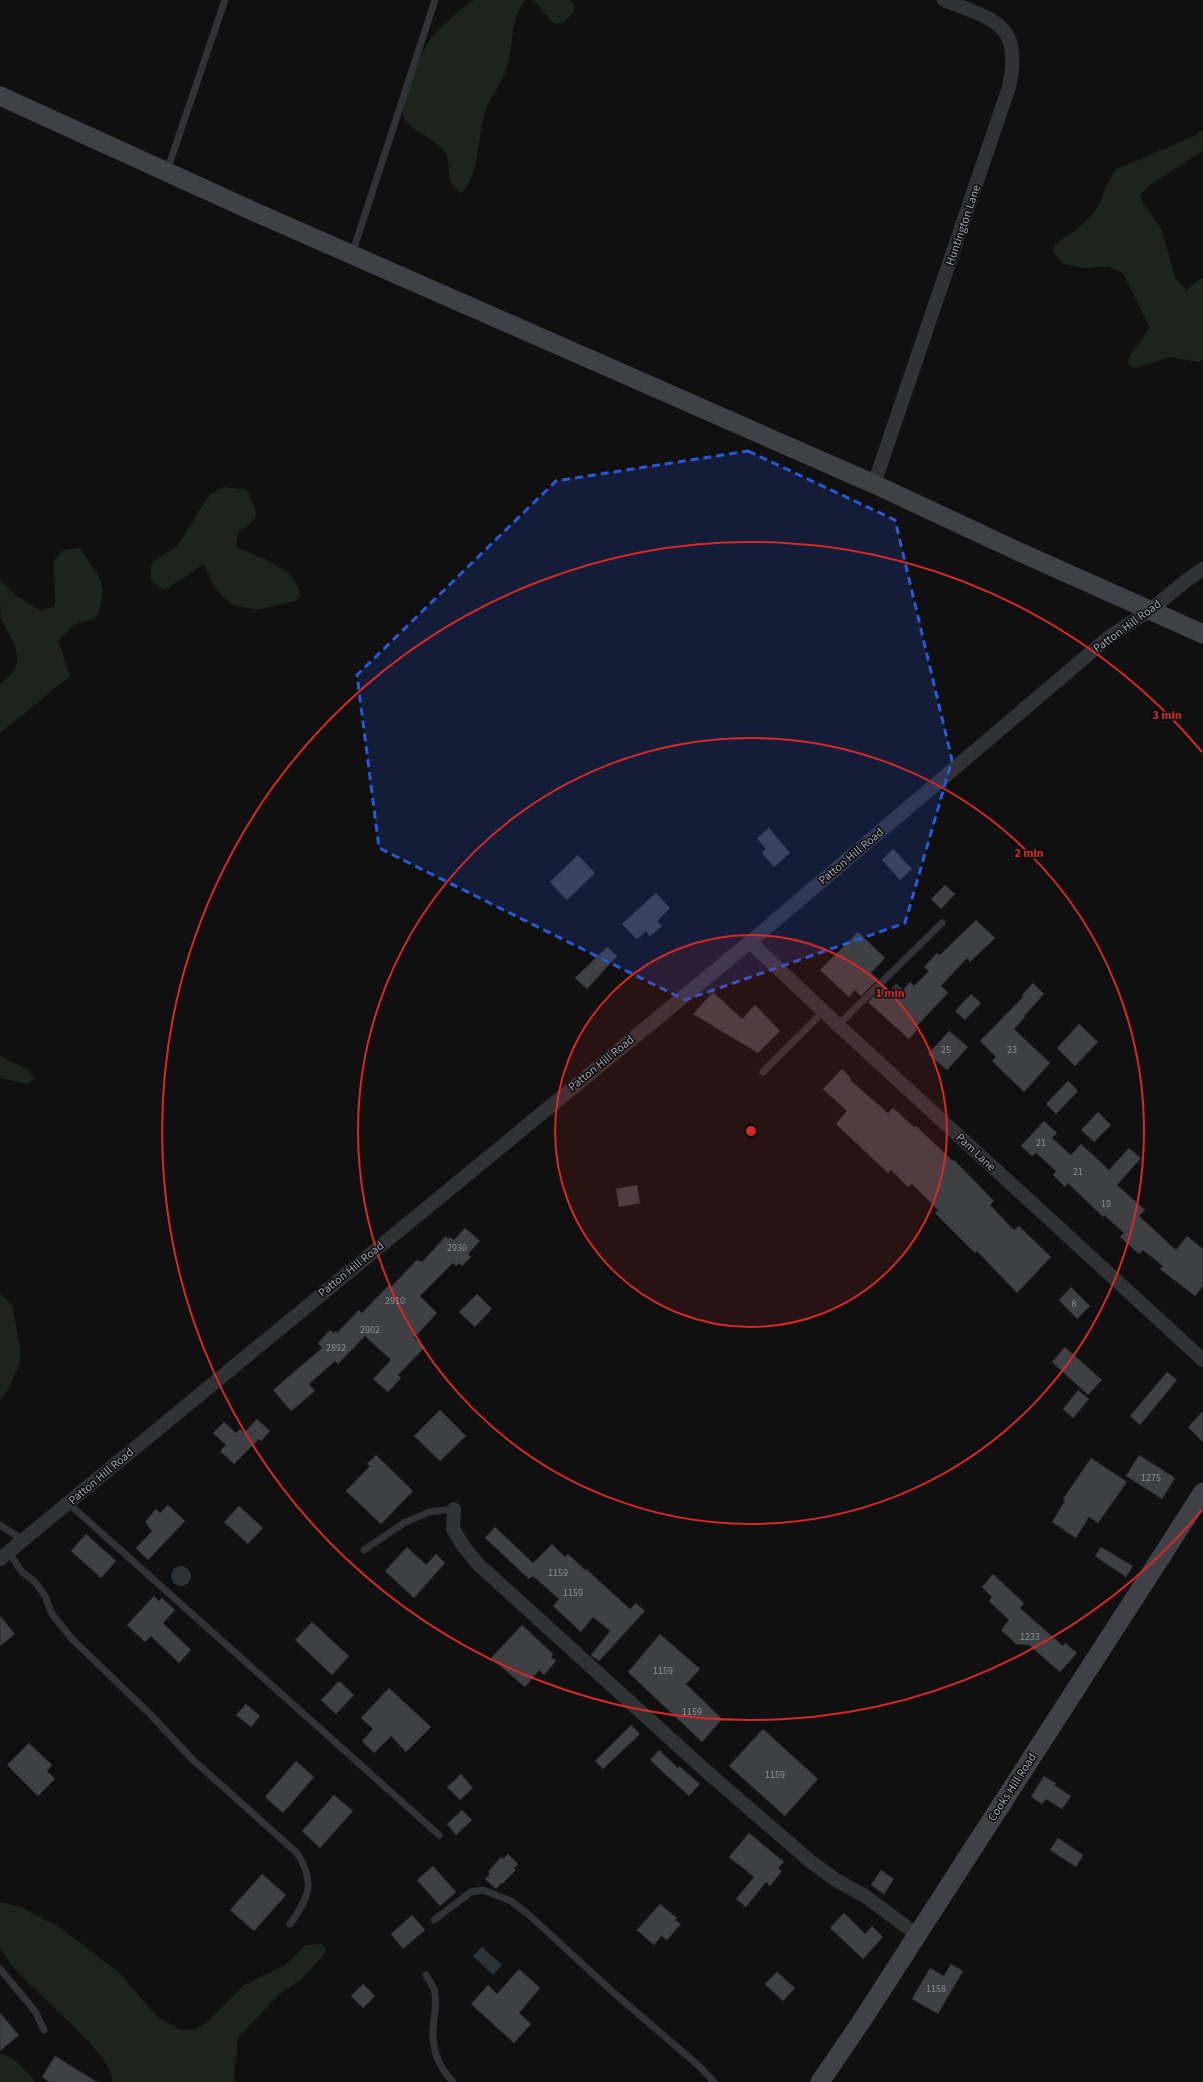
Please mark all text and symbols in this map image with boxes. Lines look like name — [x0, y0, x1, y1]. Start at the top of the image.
street label: Huntington Lane — [942, 183, 985, 268]
street label: Patton Hill Road — [1090, 596, 1165, 657]
text: 3 min — [1152, 707, 1182, 724]
street label: Patton Hill Road — [815, 824, 888, 889]
text: 2 min — [1014, 845, 1044, 862]
text: 1 min — [875, 985, 905, 1002]
street label: Patton Hill Road — [565, 1031, 638, 1095]
house number: 25 — [941, 1043, 951, 1057]
house number: 23 — [1007, 1043, 1017, 1057]
centre of rings — [744, 1124, 758, 1138]
street label: Pam Lane — [952, 1129, 999, 1175]
house number: 21 — [1036, 1136, 1046, 1150]
house number: 21 — [1073, 1165, 1083, 1179]
house number: 19 — [1101, 1197, 1111, 1211]
street label: Patton Hill Road — [315, 1237, 388, 1301]
house number: 2930 — [447, 1241, 467, 1255]
house number: 2910 — [385, 1294, 405, 1308]
house number: 8 — [1072, 1297, 1077, 1311]
house number: 2902 — [360, 1323, 380, 1337]
house number: 2892 — [326, 1341, 346, 1355]
street label: Patton Hill Road — [65, 1444, 138, 1509]
house number: 1275 — [1141, 1471, 1161, 1485]
house number: 1159 — [548, 1566, 568, 1580]
house number: 1159 — [563, 1586, 583, 1600]
house number: 1233 — [1020, 1630, 1040, 1644]
house number: 1159 — [653, 1664, 673, 1678]
house number: 1159 — [682, 1705, 702, 1719]
street label: Cooks Hill Road — [984, 1750, 1041, 1825]
house number: 1159 — [765, 1768, 785, 1782]
house number: 1158 — [926, 1982, 946, 1996]

